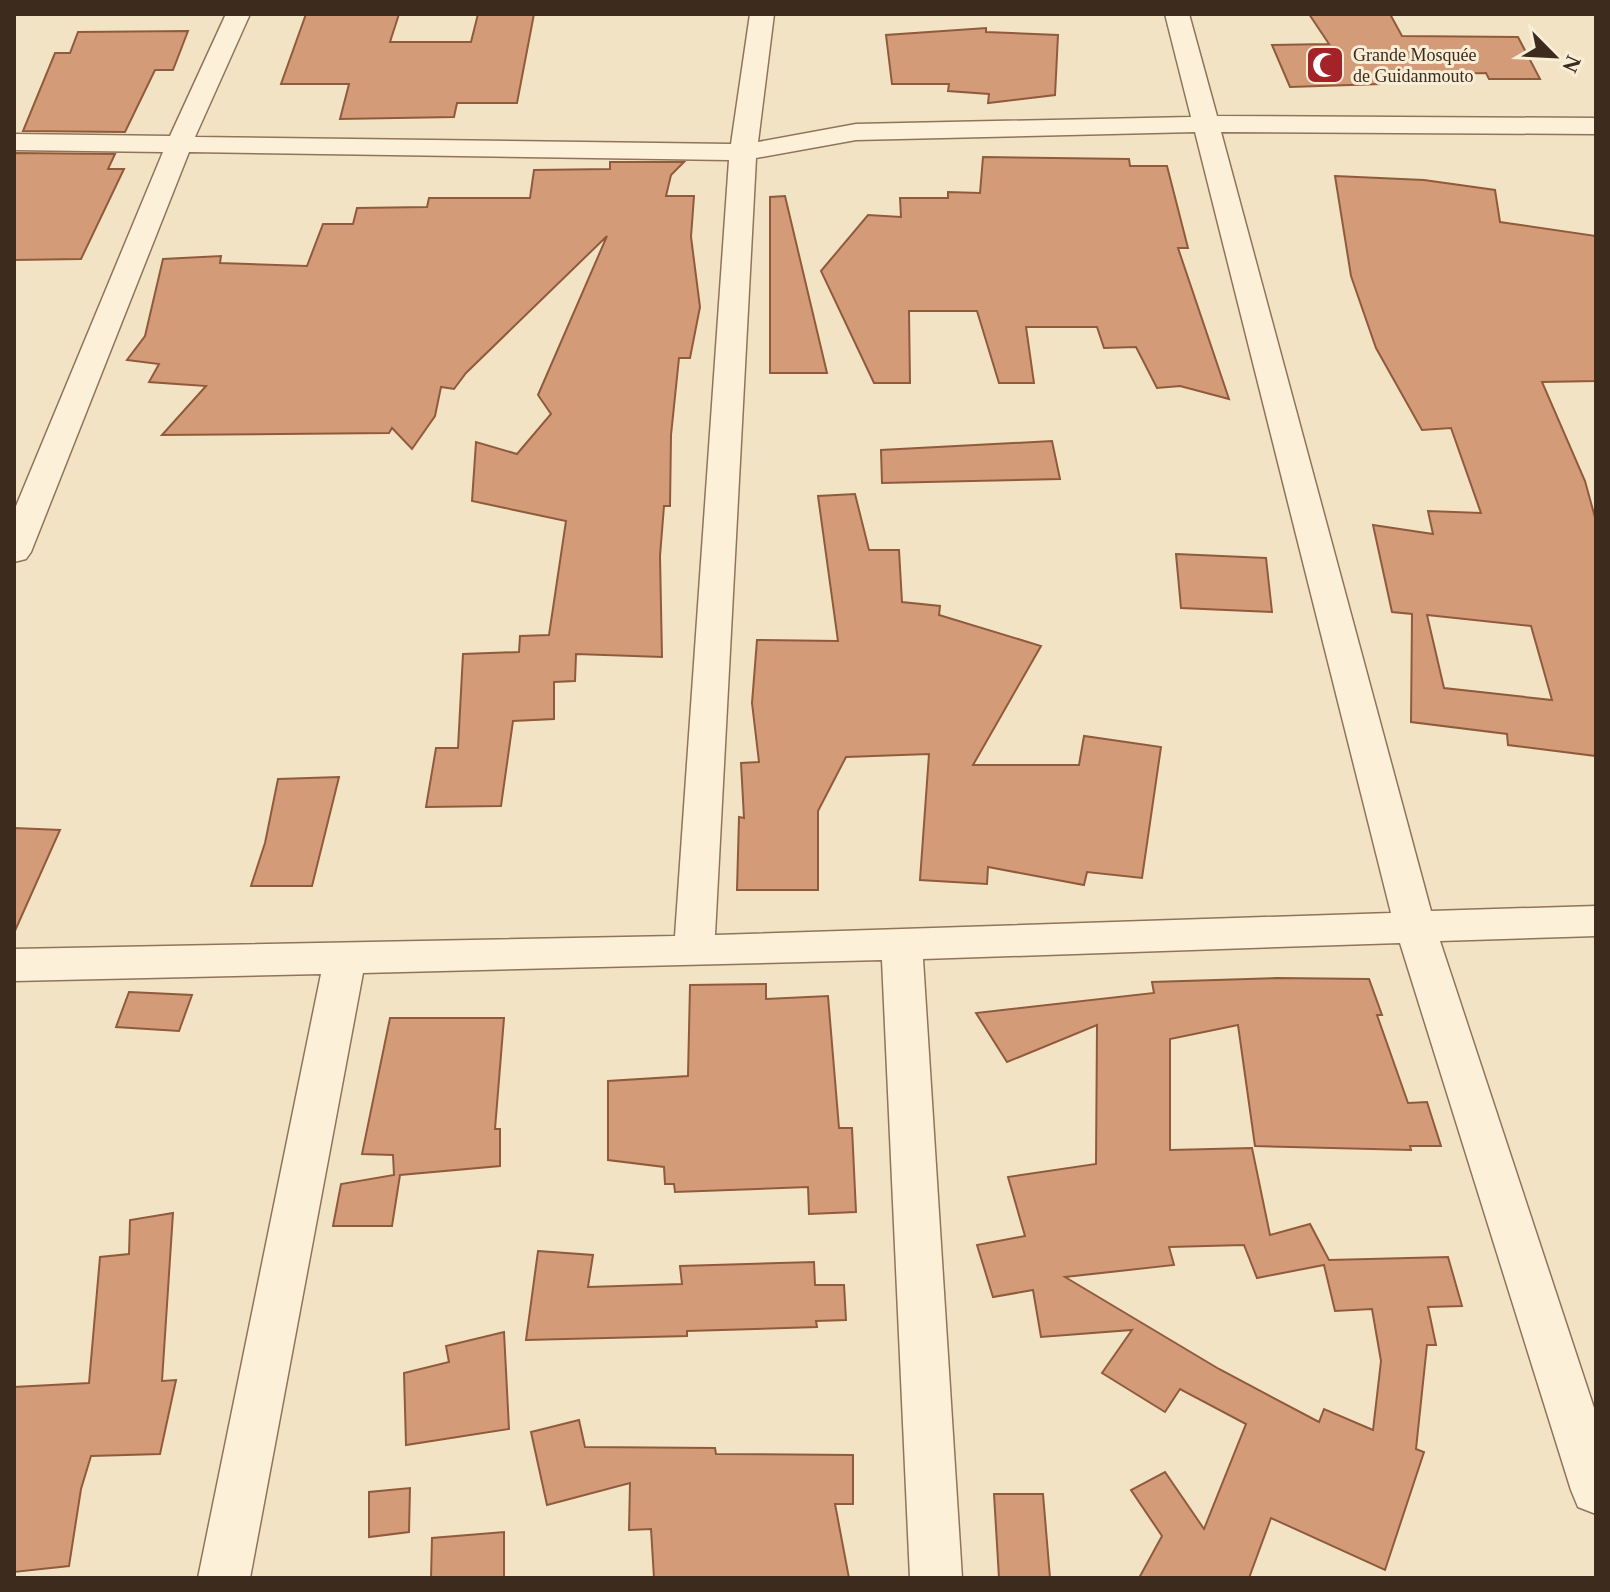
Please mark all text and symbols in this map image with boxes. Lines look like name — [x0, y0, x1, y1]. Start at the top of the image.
north arrow — [1514, 16, 1594, 96]
mosque icon: Grande Mosquée de Guidanmouto — [1304, 44, 1346, 86]
place label: Grande Mosquée de Guidanmouto — [1353, 45, 1476, 86]
text: N — [1557, 52, 1586, 76]

